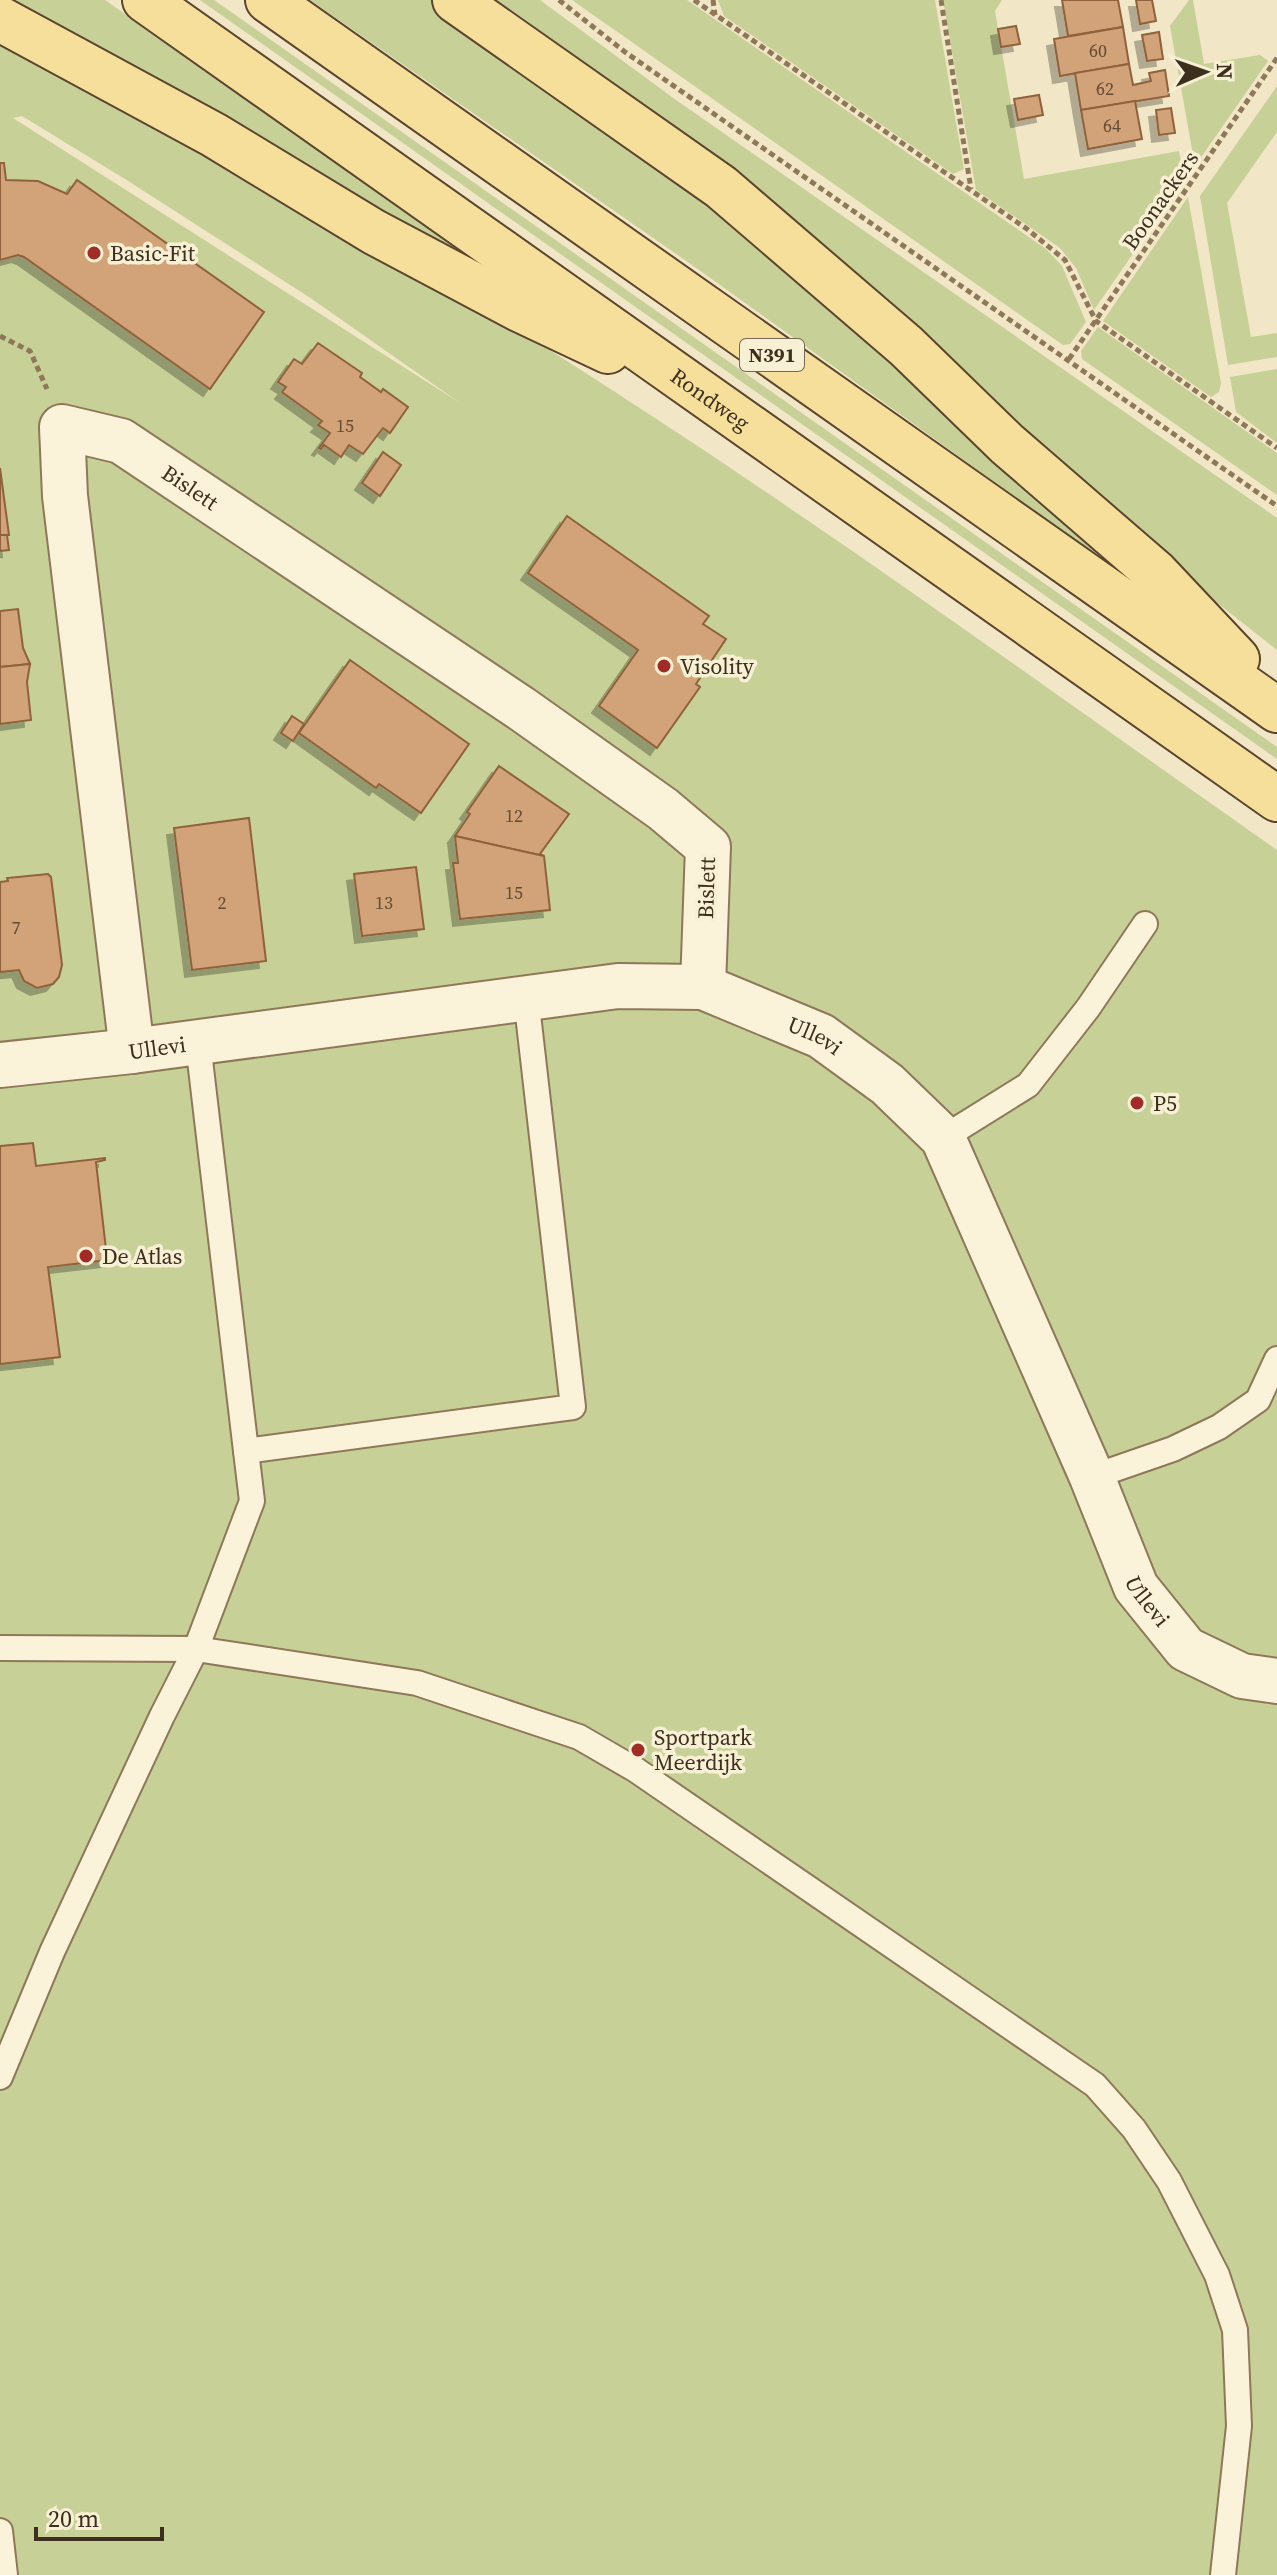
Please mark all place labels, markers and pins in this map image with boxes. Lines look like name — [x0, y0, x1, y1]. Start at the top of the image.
place label: Basic-Fit — [110, 238, 196, 268]
marker: Basic-Fit — [85, 244, 103, 262]
place label: Visolity — [680, 651, 754, 681]
marker: Visolity — [655, 657, 673, 675]
place label: P5 — [1153, 1088, 1177, 1118]
marker: P5 — [1128, 1094, 1146, 1112]
place label: De Atlas — [102, 1241, 182, 1271]
marker: De Atlas — [77, 1247, 95, 1265]
place label: Sportpark Meerdijk — [654, 1722, 753, 1777]
marker: Sportpark Meerdijk — [629, 1741, 647, 1759]

